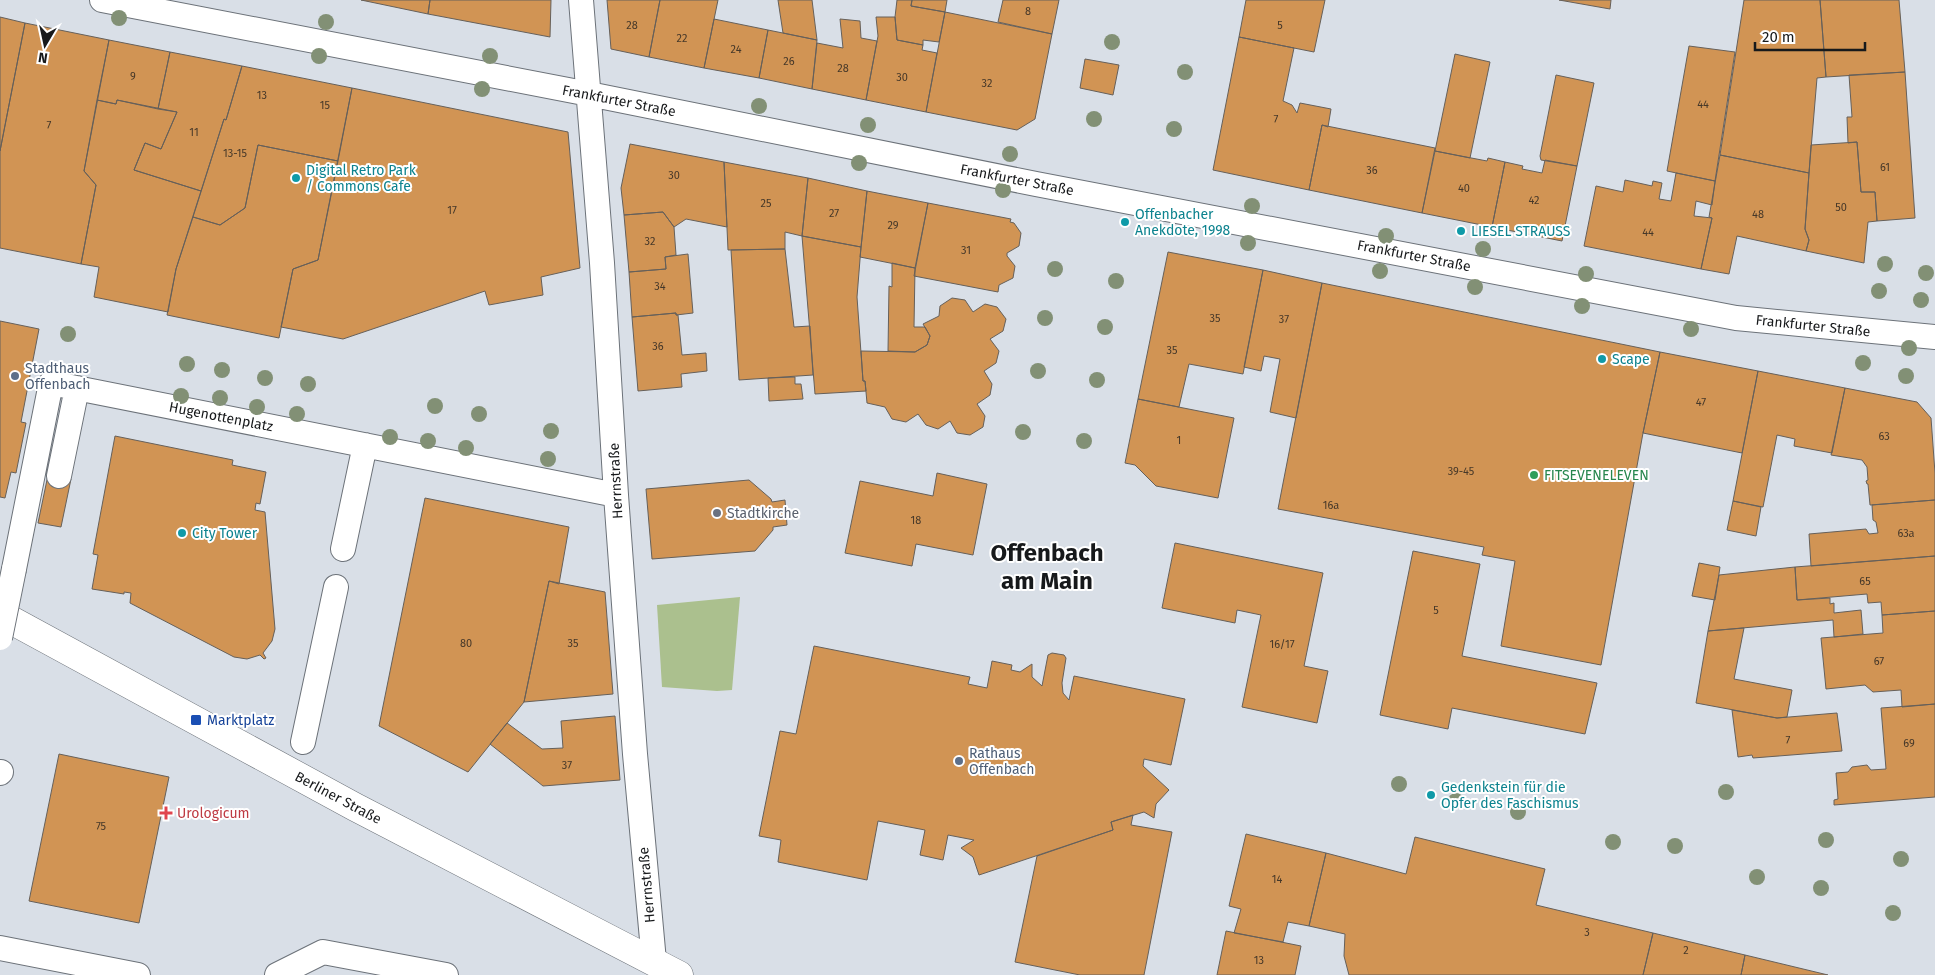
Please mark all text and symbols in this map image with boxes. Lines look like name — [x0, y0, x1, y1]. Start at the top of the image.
house number: 8 — [1025, 5, 1031, 18]
house number: 28 — [626, 19, 638, 32]
house number: 5 — [1277, 19, 1283, 32]
north arrow — [20, 20, 70, 70]
scale bar — [1755, 20, 1865, 52]
text: 20 m — [1762, 28, 1795, 46]
house number: 22 — [677, 32, 687, 45]
house number: 24 — [731, 43, 742, 56]
text: N — [37, 48, 49, 66]
house number: 26 — [783, 55, 795, 68]
house number: 28 — [837, 62, 849, 75]
house number: 9 — [130, 70, 136, 83]
house number: 30 — [896, 71, 908, 84]
house number: 32 — [982, 77, 992, 90]
street label: Frankfurter Straße — [561, 82, 677, 120]
house number: 13 — [257, 89, 267, 102]
house number: 44 — [1697, 98, 1709, 111]
house number: 15 — [320, 99, 331, 112]
house number: 7 — [1274, 113, 1279, 126]
house number: 7 — [47, 119, 52, 132]
house number: 11 — [189, 126, 199, 139]
house number: 13-15 — [223, 147, 248, 160]
street label: Frankfurter Straße — [959, 161, 1075, 199]
house number: 61 — [1880, 161, 1890, 174]
place label: Digital Retro Park / Commons Cafe — [306, 162, 417, 195]
house number: 36 — [1366, 164, 1378, 177]
house number: 30 — [668, 169, 680, 182]
marker: Digital Retro Park / Commons Cafe — [290, 172, 302, 184]
house number: 40 — [1458, 182, 1470, 195]
house number: 42 — [1528, 194, 1540, 207]
house number: 25 — [761, 197, 772, 210]
house number: 50 — [1835, 201, 1847, 214]
house number: 17 — [447, 204, 457, 217]
place label: Offenbacher Anekdote, 1998 — [1135, 206, 1231, 239]
house number: 27 — [829, 207, 839, 220]
house number: 48 — [1752, 208, 1764, 221]
marker: Offenbacher Anekdote, 1998 — [1119, 216, 1131, 228]
house number: 29 — [887, 219, 899, 232]
place label: LIESEL STRAUSS — [1471, 223, 1571, 240]
marker: LIESEL STRAUSS — [1455, 225, 1467, 237]
house number: 44 — [1642, 226, 1654, 239]
house number: 32 — [645, 235, 655, 248]
street label: Frankfurter Straße — [1356, 237, 1472, 275]
house number: 31 — [961, 244, 971, 257]
house number: 34 — [654, 280, 666, 293]
house number: 35 — [1210, 312, 1221, 325]
street label: Frankfurter Straße — [1755, 312, 1871, 340]
house number: 37 — [1279, 313, 1289, 326]
house number: 36 — [652, 340, 664, 353]
house number: 35 — [1167, 344, 1178, 357]
place label: Scape — [1612, 351, 1650, 368]
marker: Scape — [1596, 353, 1608, 365]
place label: Stadthaus Offenbach — [25, 360, 90, 393]
marker: Stadthaus Offenbach — [9, 370, 21, 382]
house number: 47 — [1696, 396, 1706, 409]
street label: Hugenottenplatz — [168, 399, 274, 435]
house number: 63 — [1878, 430, 1890, 443]
house number: 1 — [1177, 434, 1181, 447]
street label: Herrnstraße — [606, 442, 626, 520]
house number: 39-45 — [1448, 465, 1475, 478]
place label: FITSEVENELEVEN — [1544, 467, 1649, 484]
marker: FITSEVENELEVEN — [1528, 469, 1540, 481]
house number: 16a — [1323, 499, 1339, 512]
place label: Stadtkirche — [727, 505, 799, 522]
marker: Stadtkirche — [711, 507, 723, 519]
house number: 18 — [911, 514, 921, 527]
place label: City Tower — [192, 525, 258, 542]
marker: City Tower — [176, 527, 188, 539]
house number: 63a — [1897, 527, 1915, 540]
district label: Offenbach am Main — [990, 539, 1104, 595]
house number: 65 — [1859, 575, 1871, 588]
house number: 5 — [1433, 604, 1439, 617]
house number: 80 — [460, 637, 472, 650]
house number: 35 — [568, 637, 579, 650]
house number: 16/17 — [1269, 638, 1295, 651]
house number: 67 — [1874, 655, 1884, 668]
place label: Marktplatz — [207, 712, 274, 729]
marker: Marktplatz — [189, 713, 203, 727]
house number: 7 — [1786, 734, 1791, 747]
house number: 69 — [1903, 737, 1915, 750]
place label: Rathaus Offenbach — [969, 745, 1034, 778]
marker: Rathaus Offenbach — [953, 755, 965, 767]
house number: 37 — [562, 759, 572, 772]
street label: Berliner Straße — [292, 768, 384, 828]
place label: Gedenkstein für die Opfer des Faschismus — [1441, 779, 1579, 812]
marker: Gedenkstein für die Opfer des Faschismus — [1425, 789, 1437, 801]
place label: Urologicum — [177, 805, 250, 822]
marker: Urologicum — [159, 806, 173, 820]
house number: 75 — [96, 820, 107, 833]
street label: Herrnstraße — [635, 846, 659, 924]
house number: 14 — [1272, 873, 1282, 886]
house number: 3 — [1584, 926, 1590, 939]
house number: 2 — [1683, 944, 1689, 957]
house number: 13 — [1254, 954, 1264, 967]

